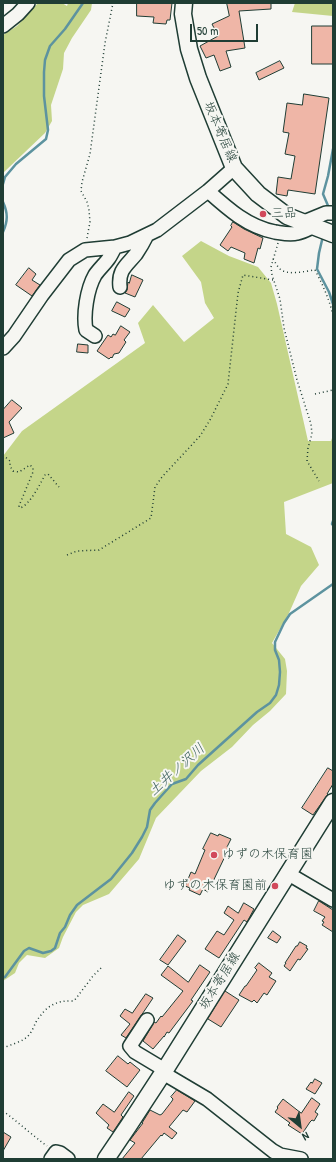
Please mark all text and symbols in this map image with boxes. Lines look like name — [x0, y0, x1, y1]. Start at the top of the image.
scale bar — [192, 16, 260, 42]
text: 50 m — [197, 22, 218, 39]
street label: 坂本寄居線 — [200, 99, 240, 165]
place label: 三品 — [271, 206, 297, 222]
marker: 三品 — [258, 209, 268, 219]
water label: 土井ノ沢川 — [145, 740, 209, 800]
place label: ゆずの木保育園 — [222, 847, 313, 863]
marker: ゆずの木保育園 — [209, 850, 219, 860]
place label: ゆずの木保育園前 — [163, 878, 267, 894]
marker: ゆずの木保育園前 — [270, 881, 280, 891]
street label: 坂本寄居線 — [196, 949, 244, 1013]
north arrow — [280, 1106, 320, 1146]
text: N — [300, 1129, 312, 1144]

